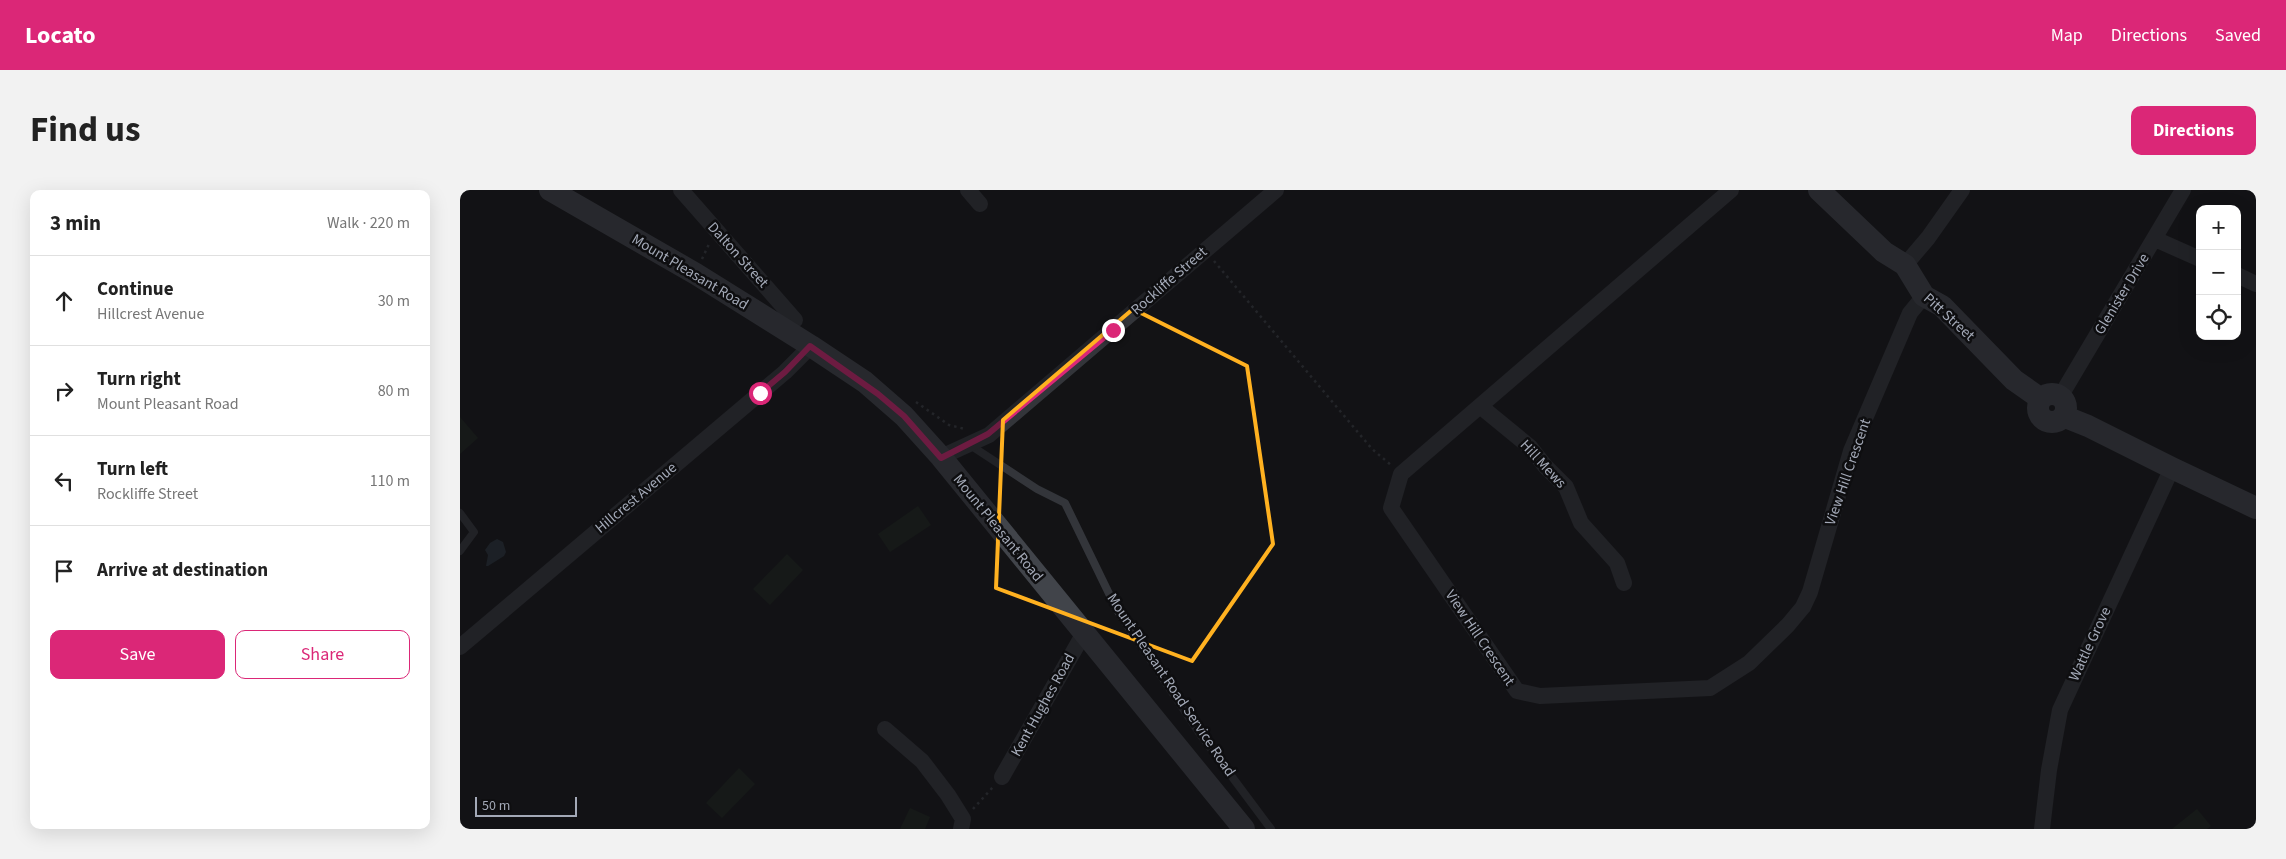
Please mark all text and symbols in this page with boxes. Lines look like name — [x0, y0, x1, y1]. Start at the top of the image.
text: Locato — [25, 18, 96, 53]
text: Map — [2051, 23, 2083, 48]
text: Directions — [2111, 23, 2187, 48]
text: Saved — [2215, 23, 2261, 48]
text: Find us — [30, 105, 140, 155]
button: Directions — [2131, 106, 2256, 155]
map controls — [2196, 205, 2241, 340]
button: + — [2196, 205, 2241, 250]
text: 3 min — [50, 208, 101, 238]
text: Walk · 220 m — [327, 212, 410, 234]
street label: Dalton Street — [703, 217, 773, 293]
street label: Mount Pleasant Road — [628, 229, 752, 315]
street label: Rockliffe Street — [1126, 242, 1212, 320]
street label: Glenister Drive — [2089, 249, 2155, 339]
button: − — [2196, 250, 2241, 295]
text: Continue — [97, 276, 174, 303]
icon: ahead — [50, 287, 78, 315]
street label: Pitt Street — [1919, 288, 1979, 346]
text: 30 m — [378, 290, 410, 312]
button: locate — [2196, 295, 2241, 340]
text: Hillcrest Avenue — [97, 303, 204, 325]
route end — [1102, 319, 1125, 342]
text: Turn right — [97, 366, 181, 393]
icon: right — [50, 377, 78, 405]
text: 80 m — [378, 380, 410, 402]
route start — [749, 382, 772, 405]
text: Mount Pleasant Road — [97, 393, 239, 415]
street label: View Hill Crescent — [1820, 416, 1876, 528]
street label: Hill Mews — [1515, 435, 1571, 493]
text: Turn left — [97, 456, 168, 483]
street label: Hillcrest Avenue — [591, 458, 681, 538]
icon: left — [50, 467, 78, 495]
text: 110 m — [370, 470, 410, 492]
street label: Mount Pleasant Road — [948, 470, 1048, 586]
text: Rockliffe Street — [97, 483, 198, 505]
icon: arrive — [50, 557, 78, 585]
text: Arrive at destination — [97, 557, 268, 584]
street label: View Hill Crescent — [1440, 586, 1520, 690]
street label: Mount Pleasant Road Service Road — [1102, 589, 1240, 781]
street label: Wattle Grove — [2064, 603, 2116, 685]
button: Save — [50, 630, 225, 679]
button: Share — [235, 630, 410, 679]
street label: Kent Hughes Road — [1006, 650, 1080, 760]
scale bar — [475, 794, 578, 817]
text: 50 m — [482, 796, 510, 816]

